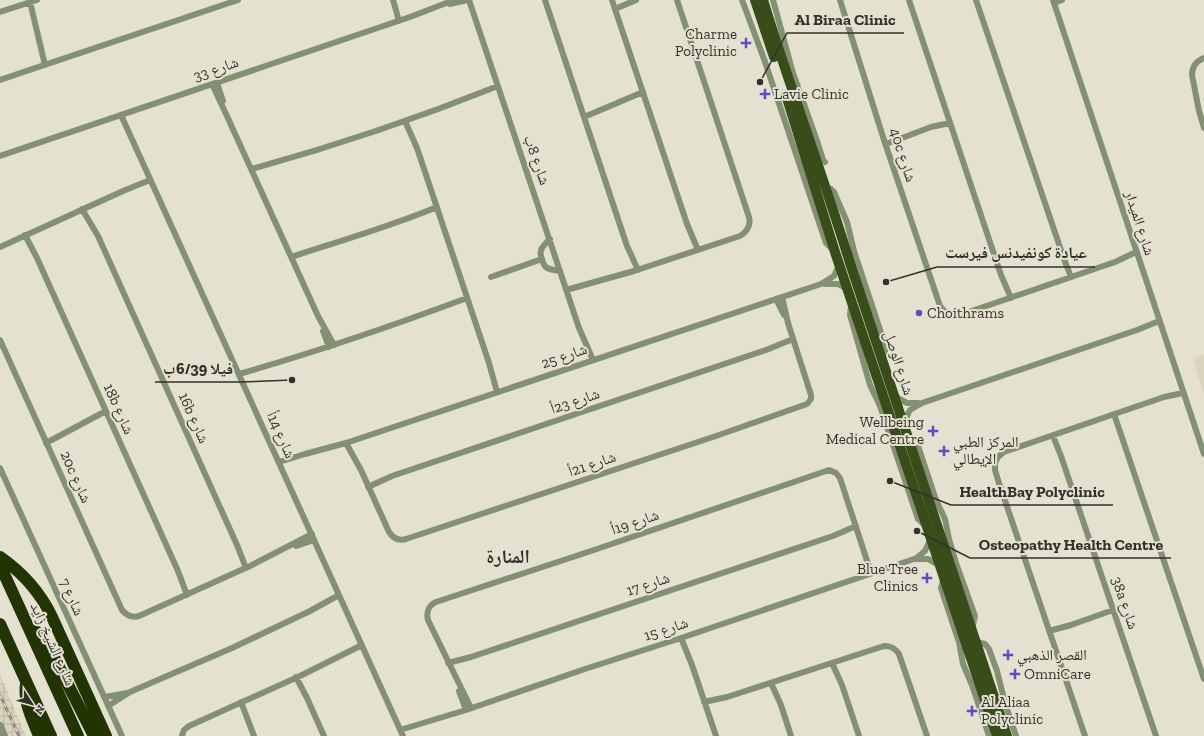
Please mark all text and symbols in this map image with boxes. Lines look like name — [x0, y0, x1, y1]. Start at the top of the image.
callout: Al Biraa Clinic — [787, 5, 904, 33]
text: Al Biraa Clinic — [795, 10, 896, 29]
place label: Charme Polyclinic — [675, 25, 737, 60]
marker: Charme Polyclinic — [740, 37, 752, 49]
street label: شارع 33 — [191, 53, 241, 86]
place label: Lavie Clinic — [774, 85, 849, 103]
marker: Lavie Clinic — [759, 88, 771, 100]
street label: 40c شارع — [885, 126, 920, 185]
street label: شارع 8ب — [519, 133, 554, 188]
street label: شارع الميدار — [1120, 188, 1159, 258]
callout: عيادة كونفيدنس فيرست — [937, 239, 1095, 267]
text: عيادة كونفيدنس فيرست — [945, 243, 1087, 262]
place label: Choithrams — [927, 304, 1004, 322]
marker: Choithrams — [914, 308, 924, 318]
street label: شارع الوصل — [879, 329, 918, 398]
street label: شارع 25 — [539, 340, 590, 373]
callout: فيلا 6/39ب — [155, 354, 241, 382]
text: فيلا 6/39ب — [163, 359, 233, 378]
street label: 18b شارع — [99, 381, 138, 438]
street label: شارع 23أ — [548, 384, 602, 419]
street label: 16b شارع — [174, 390, 213, 447]
street label: شارع 14أ — [262, 409, 299, 462]
place label: Wellbeing Medical Centre — [826, 413, 924, 448]
marker: Wellbeing Medical Centre — [927, 425, 939, 437]
place label: المركز الطبي الإيطالي — [953, 433, 1019, 471]
marker: المركز الطبي الإيطالي — [938, 445, 950, 457]
street label: شارع 21أ — [566, 447, 619, 482]
street label: 20c شارع — [56, 448, 96, 506]
callout: HealthBay Polyclinic — [951, 477, 1113, 505]
text: HealthBay Polyclinic — [959, 482, 1105, 501]
street label: شارع 19أ — [608, 505, 662, 540]
callout: Osteopathy Health Centre — [970, 530, 1171, 558]
text: Osteopathy Health Centre — [979, 535, 1163, 554]
district label: المنارة — [486, 545, 530, 568]
place label: Blue Tree Clinics — [857, 560, 918, 595]
street label: شارع 17 — [624, 569, 672, 600]
marker: Blue Tree Clinics — [921, 572, 933, 584]
street label: 38a شارع — [1107, 574, 1142, 632]
street label: شارع 7 — [55, 576, 88, 619]
street label: شارع الشيخ زايد — [26, 600, 79, 689]
street label: شارع 15 — [642, 613, 691, 646]
place label: القصر الذهبي — [1017, 646, 1087, 667]
marker: القصر الذهبي — [1002, 649, 1014, 661]
place label: OmniCare — [1024, 665, 1091, 683]
marker: OmniCare — [1009, 668, 1021, 680]
north arrow — [12, 684, 52, 724]
place label: Al Aliaa Polyclinic — [981, 693, 1043, 728]
text: N — [32, 702, 47, 717]
marker: Al Aliaa Polyclinic — [966, 705, 978, 717]

